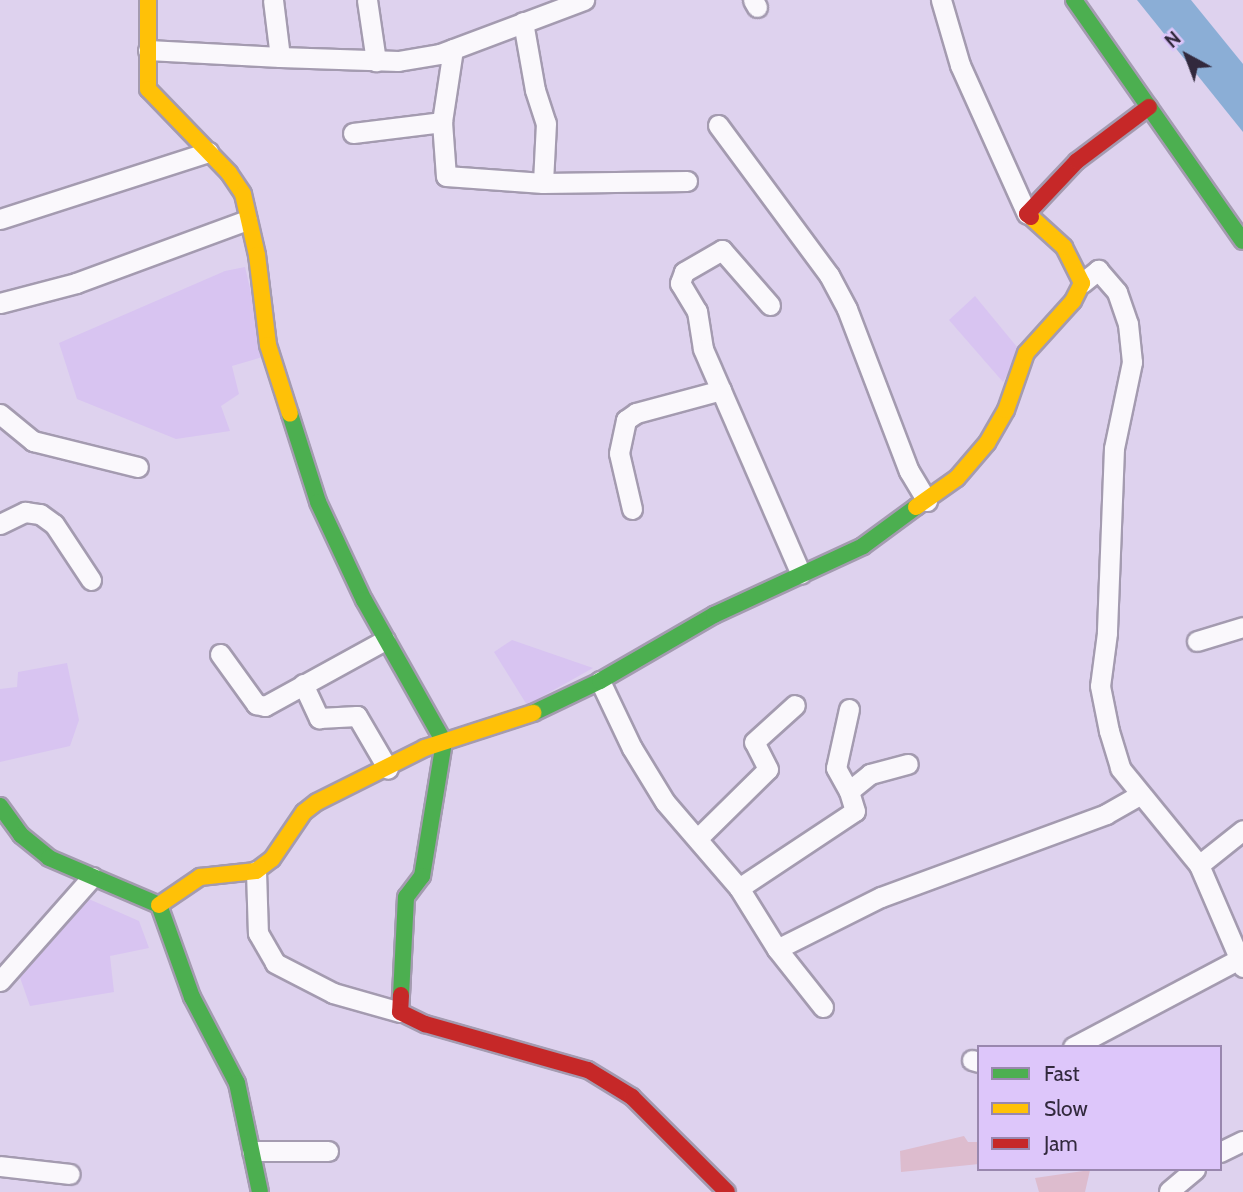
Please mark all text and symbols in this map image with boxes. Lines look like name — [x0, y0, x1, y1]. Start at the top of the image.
north arrow — [1152, 21, 1222, 91]
text: N — [1160, 27, 1186, 53]
legend — [977, 1045, 1222, 1171]
text: Fast — [1044, 1061, 1080, 1086]
text: Slow — [1044, 1096, 1088, 1121]
text: Jam — [1044, 1131, 1078, 1156]

